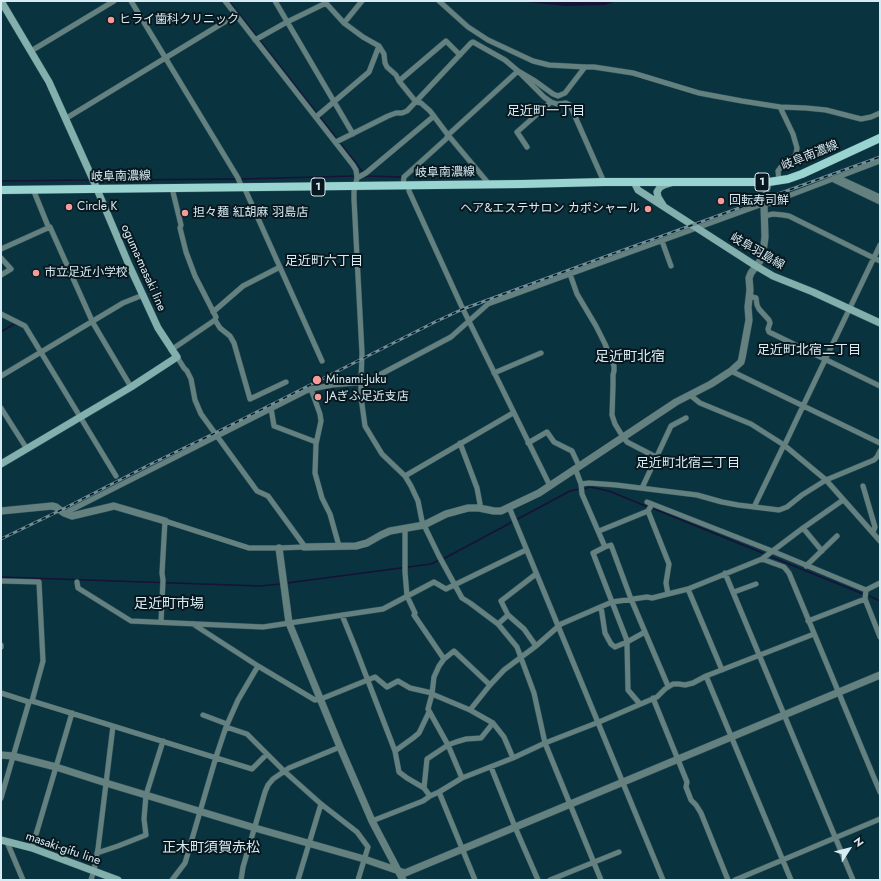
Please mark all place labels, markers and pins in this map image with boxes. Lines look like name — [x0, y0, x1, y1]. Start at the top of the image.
place label: ヒライ歯科クリニック — [119, 13, 239, 27]
marker: ヒライ歯科クリニック — [106, 15, 116, 25]
place label: 回転寿司鮮 — [729, 194, 789, 208]
marker: 回転寿司鮮 — [716, 196, 726, 206]
place label: Circle K — [77, 200, 117, 214]
marker: Circle K — [64, 202, 74, 212]
place label: ヘア&エステサロン カポシャール — [460, 202, 640, 216]
marker: ヘア&エステサロン カポシャール — [643, 204, 653, 214]
place label: 担々麺 紅胡麻 羽島店 — [193, 206, 308, 220]
marker: 担々麺 紅胡麻 羽島店 — [180, 208, 190, 218]
place label: 市立足近小学校 — [44, 266, 128, 280]
marker: 市立足近小学校 — [31, 268, 41, 278]
place label: Minami-Juku — [326, 373, 387, 387]
marker: Minami-Juku — [311, 374, 323, 386]
place label: JAぎふ足近支店 — [326, 390, 409, 404]
marker: JAぎふ足近支店 — [313, 392, 323, 402]

